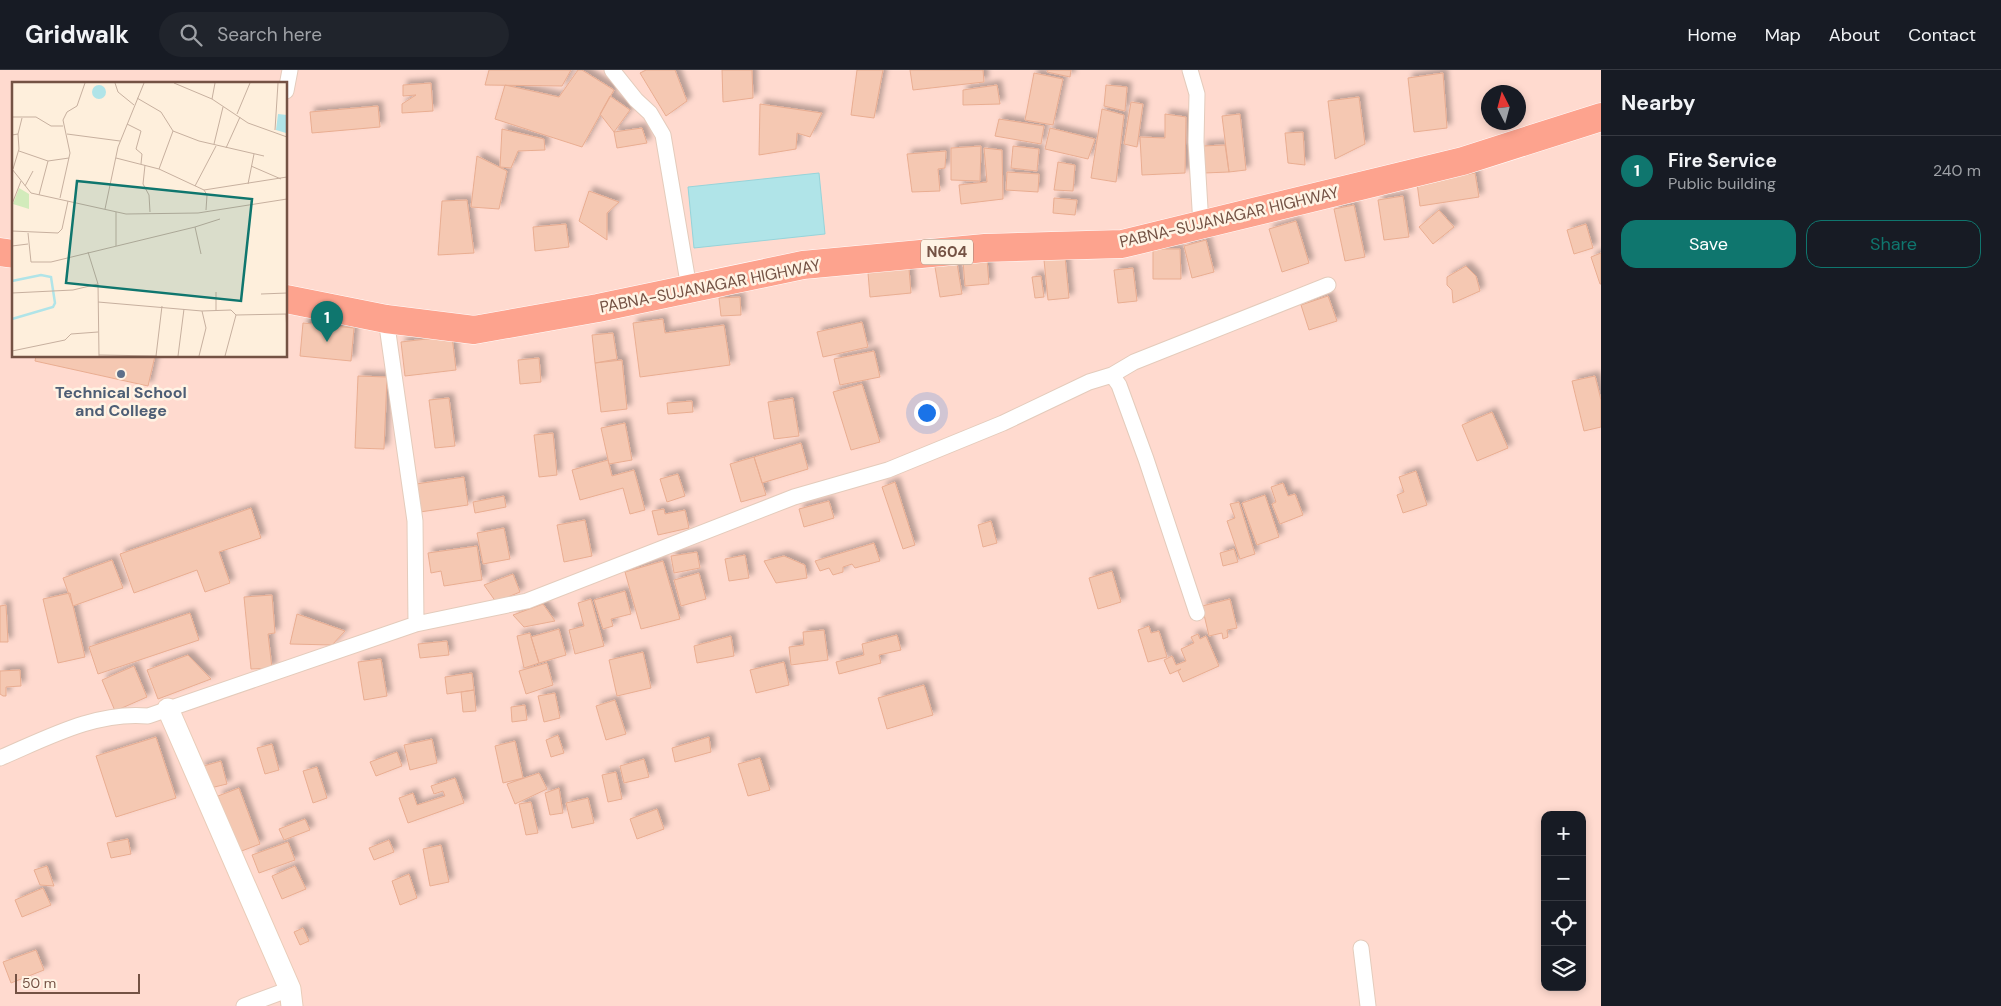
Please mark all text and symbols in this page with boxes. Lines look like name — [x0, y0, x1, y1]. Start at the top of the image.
search box — [159, 12, 509, 57]
text: Gridwalk — [25, 19, 129, 50]
icon: search — [177, 21, 205, 49]
text: Search here — [217, 22, 322, 47]
text: Home — [1687, 23, 1737, 47]
text: Map — [1765, 23, 1801, 47]
text: About — [1829, 23, 1880, 47]
text: Contact — [1908, 23, 1976, 47]
inset map — [12, 82, 288, 358]
north arrow — [1481, 85, 1526, 130]
text: Nearby — [1621, 89, 1695, 117]
text: Fire Service — [1668, 148, 1777, 173]
text: 1 — [1634, 160, 1640, 181]
text: 240 m — [1933, 160, 1981, 181]
text: Public building — [1668, 173, 1776, 194]
street label: PABNA-SUJANAGAR HIGHWAY — [1117, 182, 1341, 252]
button: Save — [1621, 220, 1796, 268]
button: Share — [1806, 220, 1981, 268]
road number: N604 — [921, 240, 973, 264]
street label: PABNA-SUJANAGAR HIGHWAY — [598, 254, 822, 318]
pin: 1 — [311, 301, 343, 342]
marker: Technical School and College — [115, 368, 127, 380]
place label: Technical School and College — [55, 382, 187, 421]
your location — [914, 400, 940, 426]
map controls — [1541, 811, 1586, 991]
button: + — [1541, 811, 1586, 856]
button: − — [1541, 856, 1586, 901]
button: locate — [1541, 901, 1586, 946]
button: layers — [1541, 946, 1586, 991]
scale bar — [15, 971, 140, 994]
text: 50 m — [22, 974, 56, 992]

